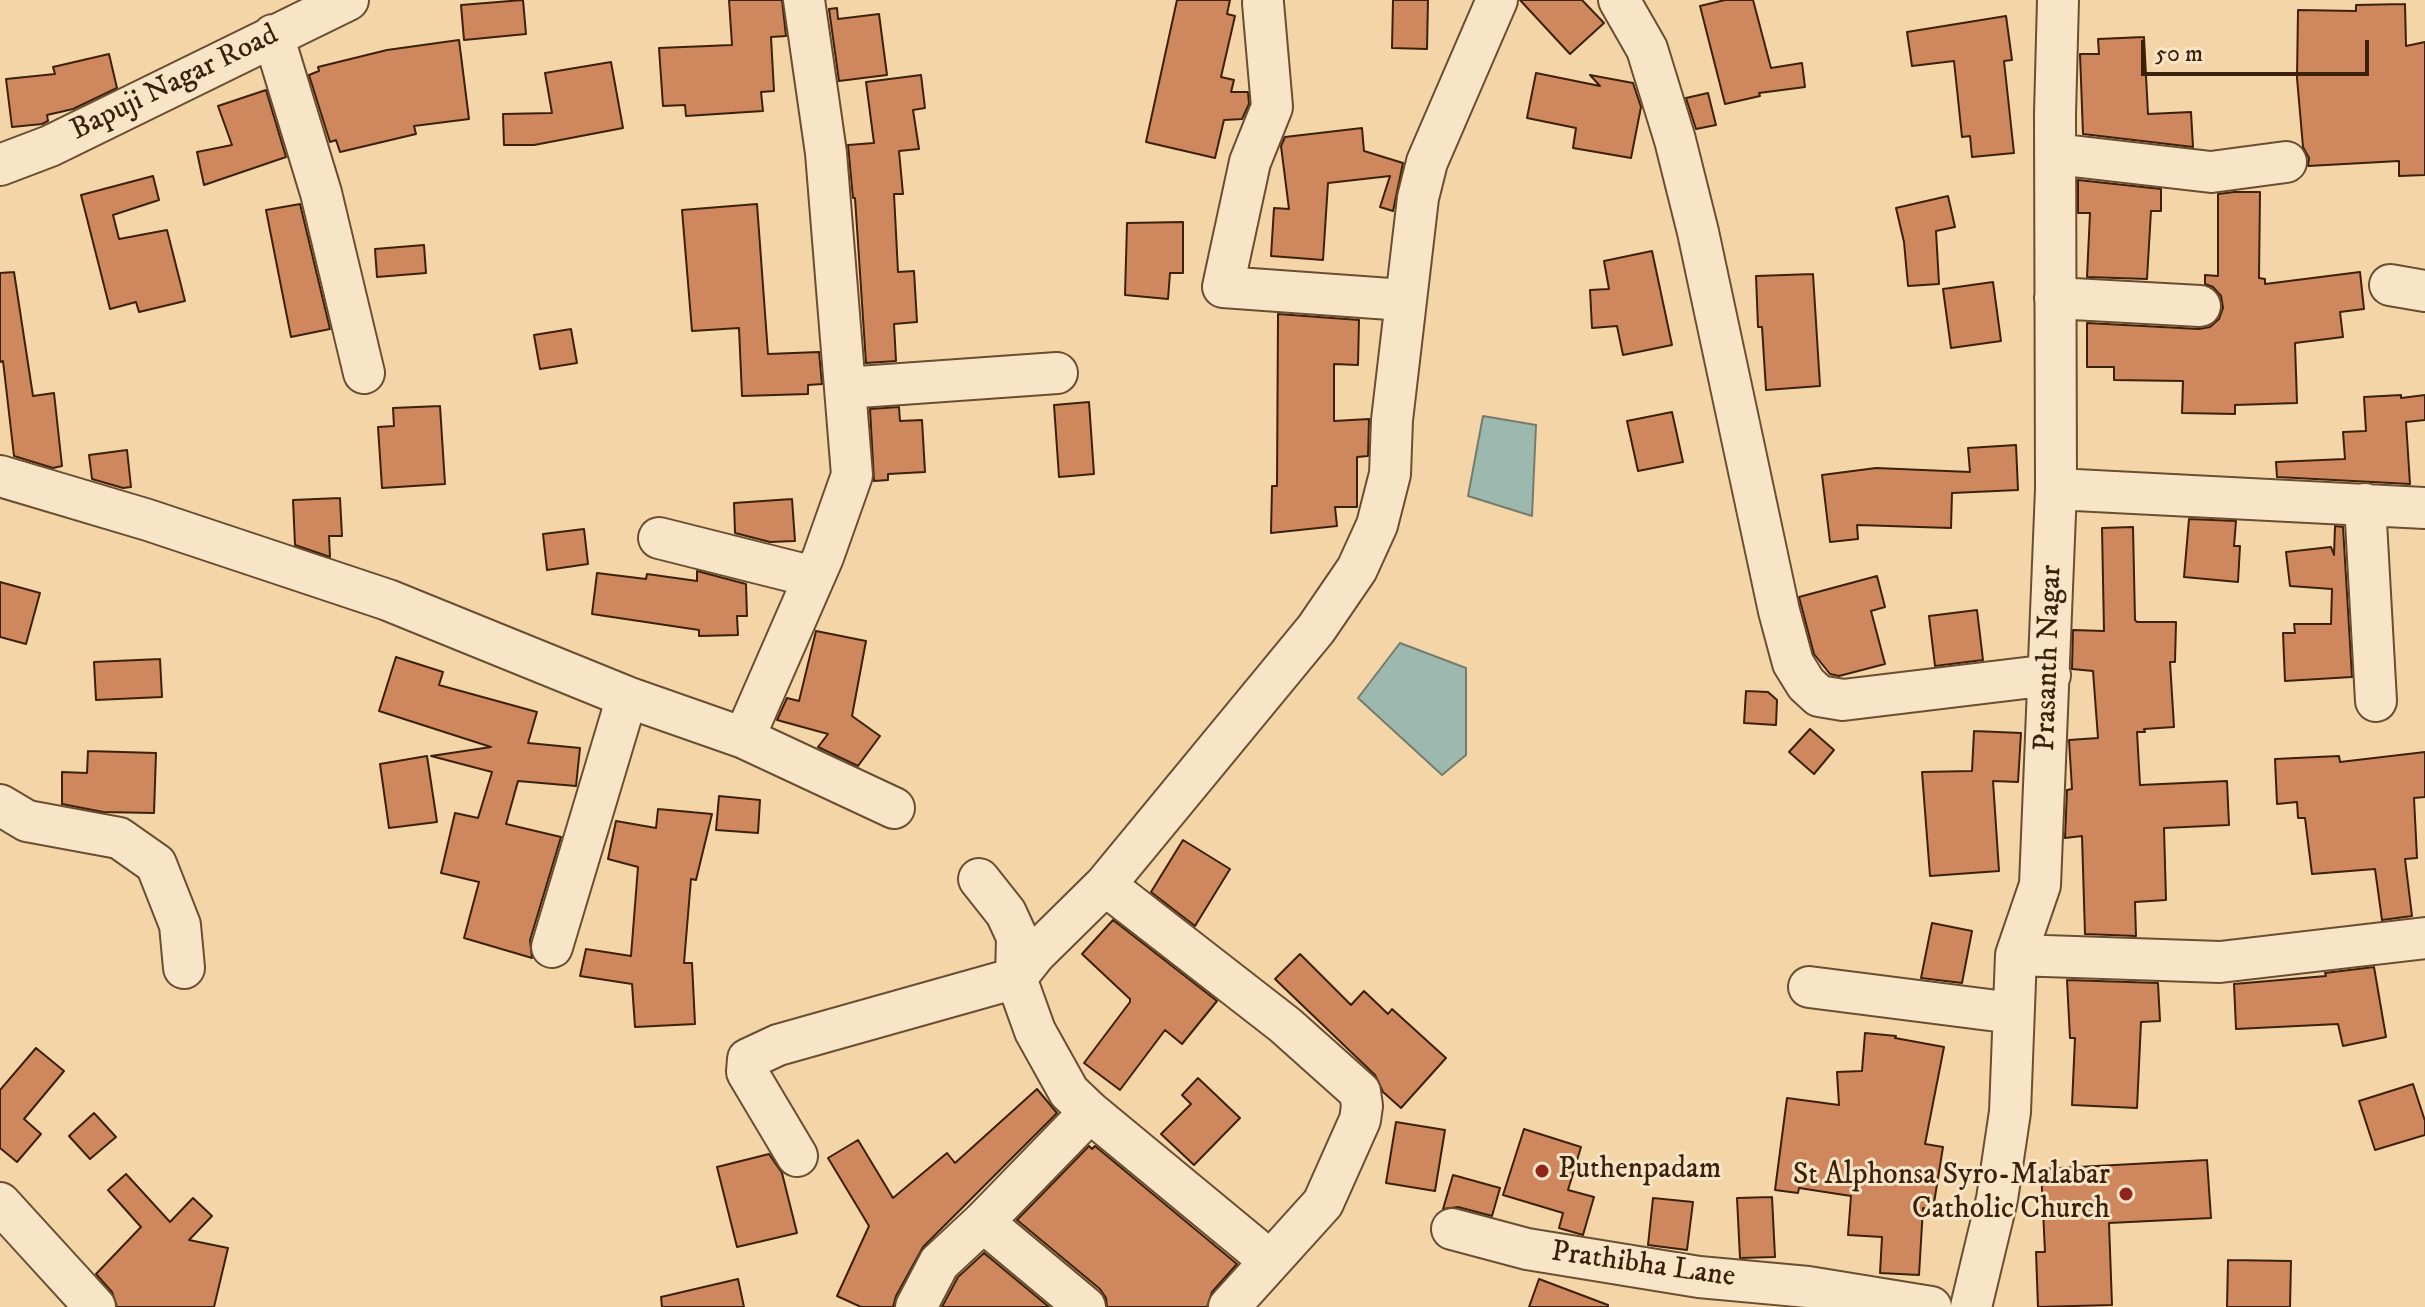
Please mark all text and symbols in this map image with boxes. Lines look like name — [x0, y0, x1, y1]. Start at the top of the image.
street label: Bapuji Nagar Road — [65, 18, 285, 150]
scale bar — [2145, 24, 2373, 74]
text: 50 m — [2155, 39, 2203, 69]
street label: Prasanth Nagar — [2029, 564, 2071, 752]
place label: Puthenpadam — [1558, 1153, 1721, 1189]
place label: St Alphonsa Syro-Malabar Catholic Church — [1793, 1159, 2110, 1230]
marker: Puthenpadam — [1533, 1162, 1551, 1180]
marker: St Alphonsa Syro-Malabar Catholic Church — [2117, 1185, 2135, 1203]
street label: Prathibha Lane — [1549, 1235, 1737, 1297]

